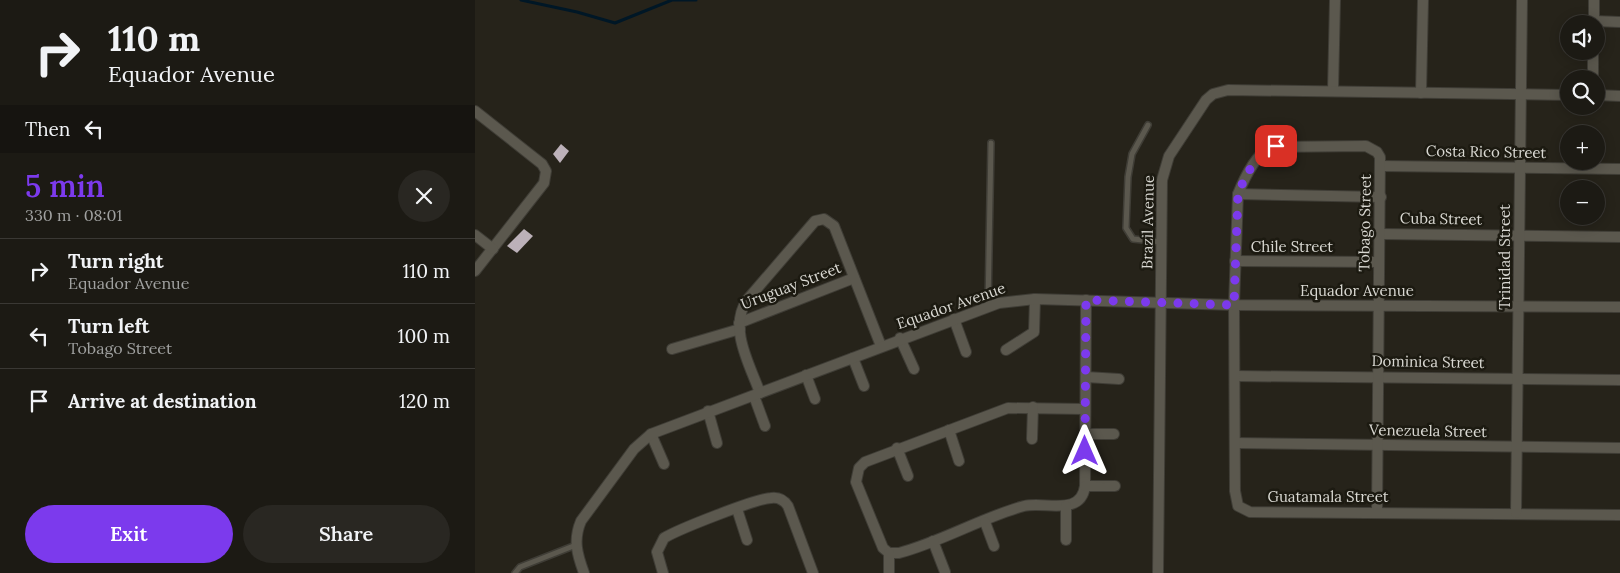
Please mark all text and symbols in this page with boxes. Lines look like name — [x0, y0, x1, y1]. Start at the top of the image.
map controls — [1560, 15, 1605, 225]
button: sound — [1560, 15, 1605, 60]
text: 110 m — [108, 16, 200, 61]
icon: right — [25, 20, 90, 85]
text: Equador Avenue — [108, 60, 275, 88]
button: search — [1560, 70, 1605, 115]
icon: left — [80, 115, 108, 143]
text: Then — [25, 117, 70, 141]
pin — [1255, 125, 1297, 167]
button: + — [1560, 125, 1605, 170]
icon: arrive — [1262, 132, 1290, 160]
street label: Costa Rico Street — [1426, 141, 1547, 162]
text: 5 min — [25, 167, 105, 205]
button: close — [398, 170, 450, 222]
street label: Tobago Street — [1354, 174, 1375, 272]
street label: Brazil Avenue — [1137, 175, 1158, 269]
button: − — [1560, 180, 1605, 225]
street label: Trinidad Street — [1495, 204, 1514, 310]
text: 330 m · 08:01 — [25, 205, 122, 225]
street label: Cuba Street — [1400, 208, 1483, 229]
street label: Chile Street — [1251, 237, 1333, 256]
text: Turn right — [68, 249, 164, 273]
icon: right — [25, 257, 53, 285]
street label: Uruguay Street — [738, 258, 844, 313]
text: 110 m — [402, 259, 450, 283]
text: Equador Avenue — [68, 273, 189, 293]
street label: Equador Avenue — [894, 278, 1008, 333]
street label: Equador Avenue — [1300, 281, 1414, 300]
text: Turn left — [68, 314, 149, 338]
icon: left — [25, 322, 53, 350]
text: 100 m — [398, 324, 450, 348]
text: Tobago Street — [68, 338, 172, 358]
street label: Dominica Street — [1371, 351, 1485, 372]
icon: arrive — [25, 387, 53, 415]
text: Arrive at destination — [68, 389, 257, 413]
text: 120 m — [399, 389, 450, 413]
street label: Venezuela Street — [1368, 420, 1487, 441]
position arrow — [1058, 424, 1110, 476]
street label: Guatamala Street — [1268, 487, 1389, 506]
button: Exit — [25, 505, 233, 563]
button: Share — [243, 505, 450, 563]

